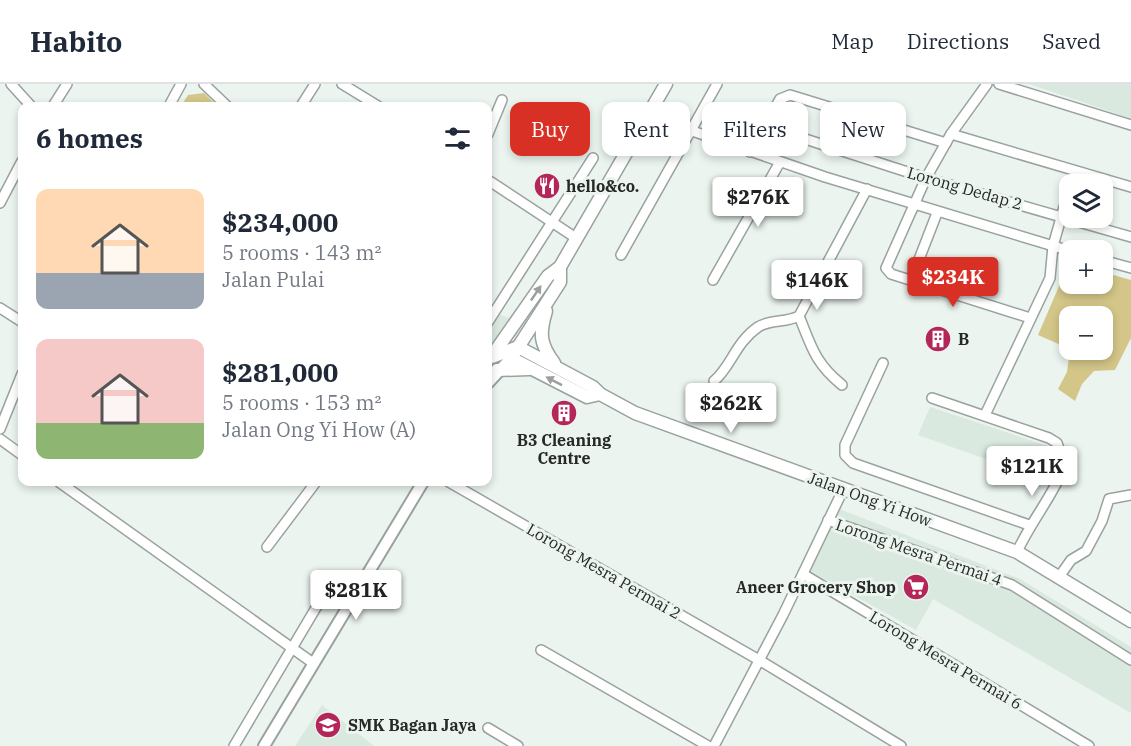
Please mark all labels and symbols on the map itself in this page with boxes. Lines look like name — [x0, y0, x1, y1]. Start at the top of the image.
street label: Lorong Dedap 2 — [905, 162, 1025, 214]
restaurant icon: hello&co. — [532, 171, 562, 201]
place label: hello&co. — [566, 176, 639, 196]
pin: $276K — [716, 177, 800, 228]
pin: $234K — [911, 257, 995, 308]
pin: $146K — [775, 260, 859, 311]
one-way arrow — [530, 286, 542, 302]
building icon: B — [923, 324, 953, 354]
place label: B — [958, 329, 969, 349]
one-way arrow — [546, 377, 563, 386]
pin: $262K — [689, 383, 773, 434]
building icon: B3 Cleaning Centre — [549, 398, 579, 428]
place label: B3 Cleaning Centre — [517, 430, 612, 468]
pin: $121K — [990, 446, 1074, 497]
street label: Jalan Ong Yi How — [805, 467, 935, 531]
street label: Lorong Mesra Permai 4 — [833, 514, 1005, 590]
street label: Lorong Mesra Permai 2 — [523, 519, 685, 623]
pin: $281K — [314, 570, 398, 621]
supermarket icon: Aneer Grocery Shop — [901, 572, 931, 602]
place label: Aneer Grocery Shop — [736, 577, 896, 597]
street label: Lorong Mesra Permai 6 — [866, 606, 1026, 714]
school or university icon: SMK Bagan Jaya — [313, 710, 343, 740]
place label: SMK Bagan Jaya — [348, 715, 476, 735]

